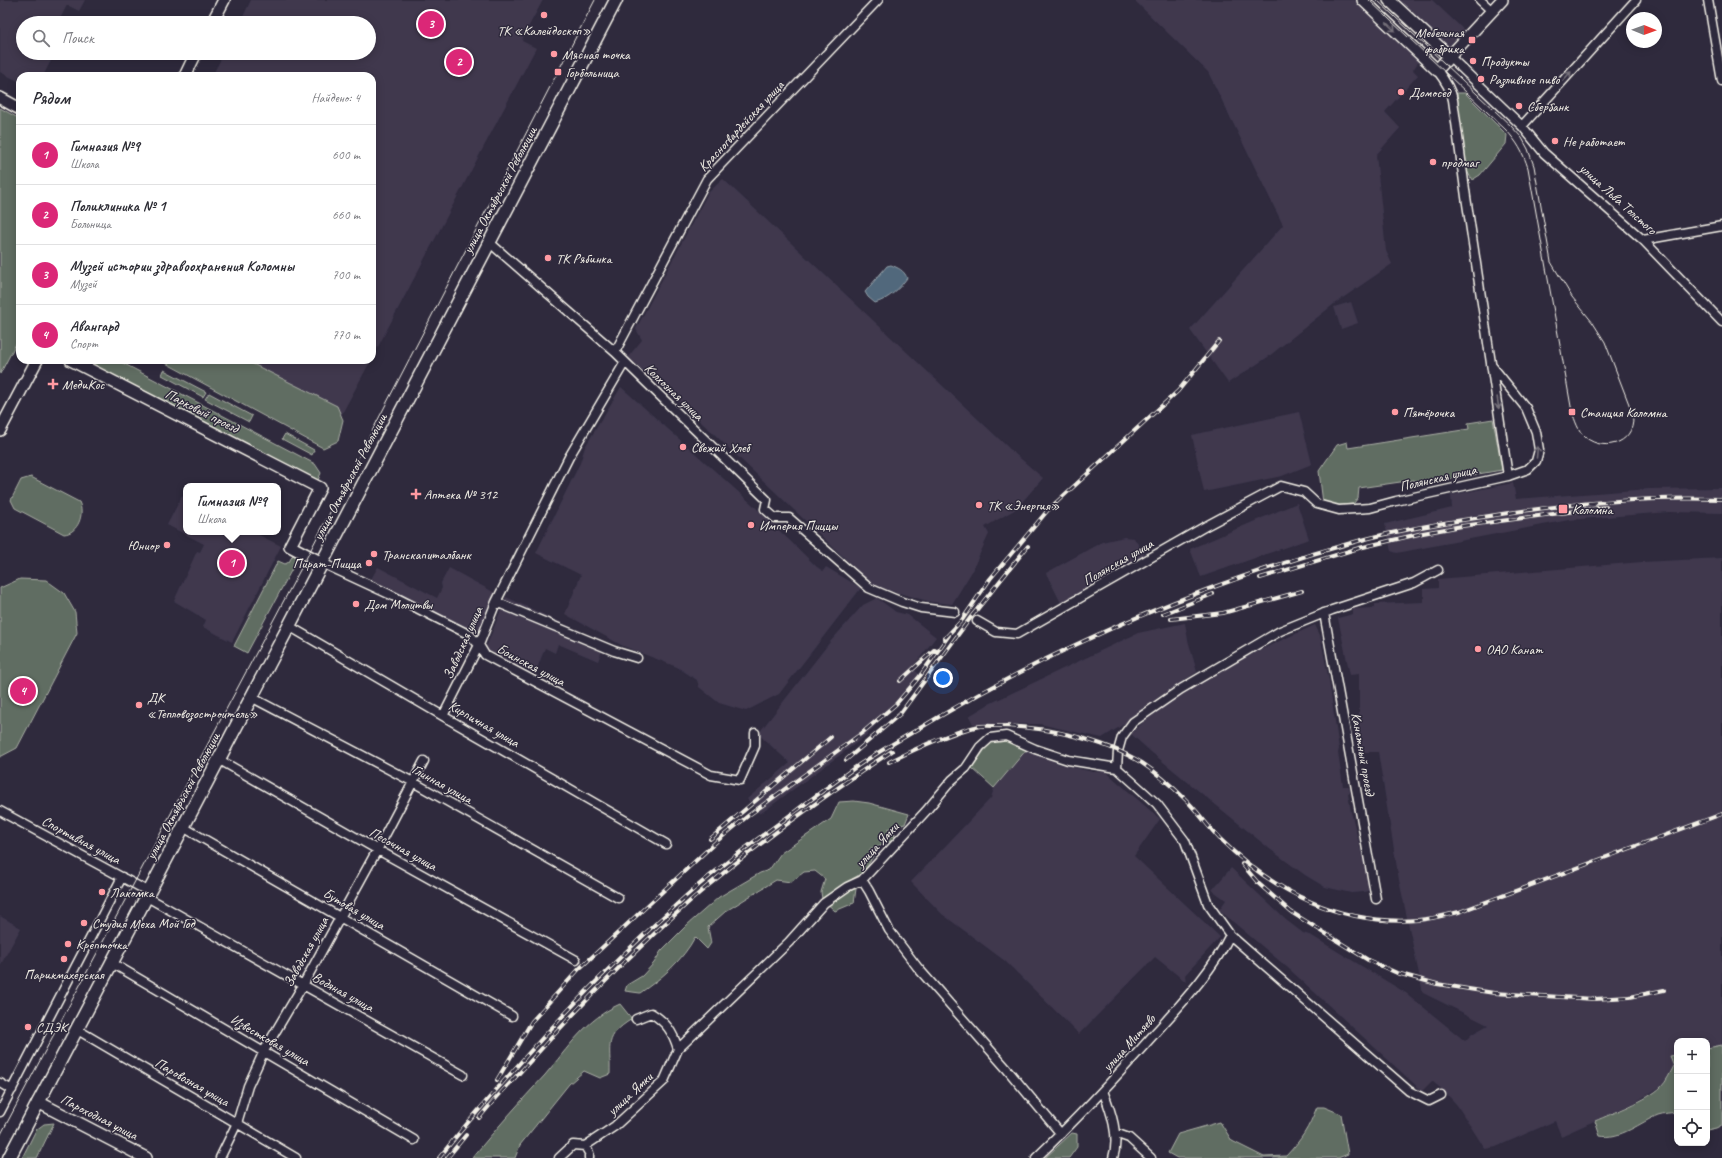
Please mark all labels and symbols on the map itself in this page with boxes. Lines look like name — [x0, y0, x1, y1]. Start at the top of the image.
pin: 3 — [418, 9, 444, 39]
marker: ТК «Калейдоскоп» — [539, 10, 549, 20]
north arrow — [1626, 12, 1662, 48]
place label: ТК «Калейдоскоп» — [497, 22, 591, 39]
one-way arrow — [1386, 22, 1396, 32]
place label: Мебельная фабрика — [1415, 24, 1465, 57]
marker: Мебельная фабрика — [1467, 35, 1477, 45]
place label: Мясная точка — [562, 46, 631, 63]
pin: 2 — [446, 47, 472, 77]
marker: Мясная точка — [549, 49, 559, 59]
place label: Продукты — [1481, 53, 1530, 70]
marker: Продукты — [1468, 56, 1478, 66]
place label: Горбольница — [566, 64, 620, 81]
marker: Горбольница — [553, 67, 563, 77]
place label: Разливное пиво — [1489, 71, 1560, 88]
one-way arrow — [1563, 71, 1572, 81]
marker: Разливное пиво — [1476, 74, 1486, 84]
street label: Красногвардейская улица — [694, 76, 789, 175]
place label: Домосед — [1409, 84, 1452, 101]
marker: Домосед — [1396, 87, 1406, 97]
place label: Сбербанк — [1527, 98, 1570, 115]
marker: Сбербанк — [1514, 101, 1524, 111]
street label: улица Октябрьской Революции — [459, 123, 541, 257]
place label: Не работает — [1563, 133, 1625, 150]
marker: Не работает — [1550, 136, 1560, 146]
place label: продмаг — [1441, 154, 1480, 171]
marker: продмаг — [1428, 157, 1438, 167]
street label: улица Льва Толстого — [1575, 159, 1661, 239]
place label: ТК Рябинка — [556, 250, 613, 267]
marker: ТК Рябинка — [543, 253, 553, 263]
street label: Колхозная улица — [641, 360, 708, 425]
place label: МедиКос — [62, 376, 105, 393]
marker: МедиКос — [47, 378, 59, 390]
street label: Парковый проезд — [163, 385, 243, 438]
one-way arrow — [1494, 396, 1502, 409]
place label: Пятёрочка — [1403, 404, 1456, 421]
place label: Станция Коломна — [1580, 404, 1668, 421]
marker: Пятёрочка — [1390, 407, 1400, 417]
marker: Станция Коломна — [1567, 407, 1577, 417]
street label: улица Октябрьской Революции — [309, 410, 391, 544]
place label: Свежий Хлеб — [691, 439, 752, 456]
marker: Свежий Хлеб — [678, 442, 688, 452]
one-way arrow — [1534, 446, 1541, 459]
street label: Полянская улица — [1398, 461, 1479, 495]
place label: Аптека № 312 — [424, 486, 499, 503]
marker: Аптека № 312 — [411, 489, 421, 499]
place label: ТК «Энергия» — [987, 497, 1060, 514]
marker: ТК «Энергия» — [974, 500, 984, 510]
place label: Коломна — [1572, 501, 1614, 518]
marker: Коломна — [1557, 503, 1569, 515]
place label: Империя Пиццы — [759, 517, 839, 534]
marker: Империя Пиццы — [746, 520, 756, 530]
street label: Полянская улица — [1080, 535, 1157, 589]
place label: Юниор — [128, 537, 160, 554]
marker: Юниор — [162, 540, 172, 550]
place label: Транскапиталбанк — [382, 546, 473, 563]
pin: 1 — [219, 548, 245, 578]
marker: Транскапиталбанк — [369, 549, 379, 559]
place label: Пират-Пицца — [293, 555, 362, 572]
marker: Пират-Пицца — [364, 558, 374, 568]
place label: Дом Молитвы — [364, 596, 434, 613]
marker: Дом Молитвы — [351, 599, 361, 609]
street label: Заводская улица — [439, 603, 487, 682]
street label: Боинская улица — [494, 640, 569, 690]
place label: ОАО Канат — [1486, 641, 1544, 658]
marker: ОАО Канат — [1473, 644, 1483, 654]
your location — [933, 668, 953, 688]
pin: 4 — [10, 676, 36, 706]
place label: ДК «Тепловозостроитель» — [147, 689, 258, 722]
street label: Кирпичная улица — [446, 697, 523, 751]
marker: ДК «Тепловозостроитель» — [134, 700, 144, 710]
street label: Канатный проезд — [1347, 711, 1379, 799]
street label: улица Октябрьской Революции — [142, 729, 224, 863]
street label: Глинная улица — [409, 761, 476, 808]
street label: Спортивная улица — [39, 812, 124, 868]
street label: улица Ямки — [851, 818, 903, 872]
street label: Песочная улица — [366, 824, 440, 875]
place label: Лакомка — [110, 884, 155, 901]
street label: Бутовая улица — [320, 885, 389, 934]
marker: Лакомка — [97, 887, 107, 897]
street label: Заводская улица — [280, 913, 333, 990]
place label: Студия Меха Мой Год — [92, 915, 196, 932]
marker: Студия Меха Мой Год — [79, 918, 89, 928]
place label: Крепточка — [76, 936, 128, 953]
marker: Крепточка — [63, 939, 73, 949]
marker: Парикмахерская — [59, 954, 69, 964]
place label: Парикмахерская — [24, 966, 105, 983]
street label: Водяная улица — [309, 968, 377, 1016]
street label: улица Митяево — [1098, 1010, 1160, 1076]
street label: Известковая улица — [228, 1011, 313, 1070]
place label: СДЭК — [36, 1019, 70, 1036]
marker: СДЭК — [23, 1022, 33, 1032]
street label: Паровозная улица — [152, 1054, 233, 1111]
street label: улица Ямки — [603, 1068, 657, 1120]
street label: Пароходная улица — [58, 1090, 142, 1144]

